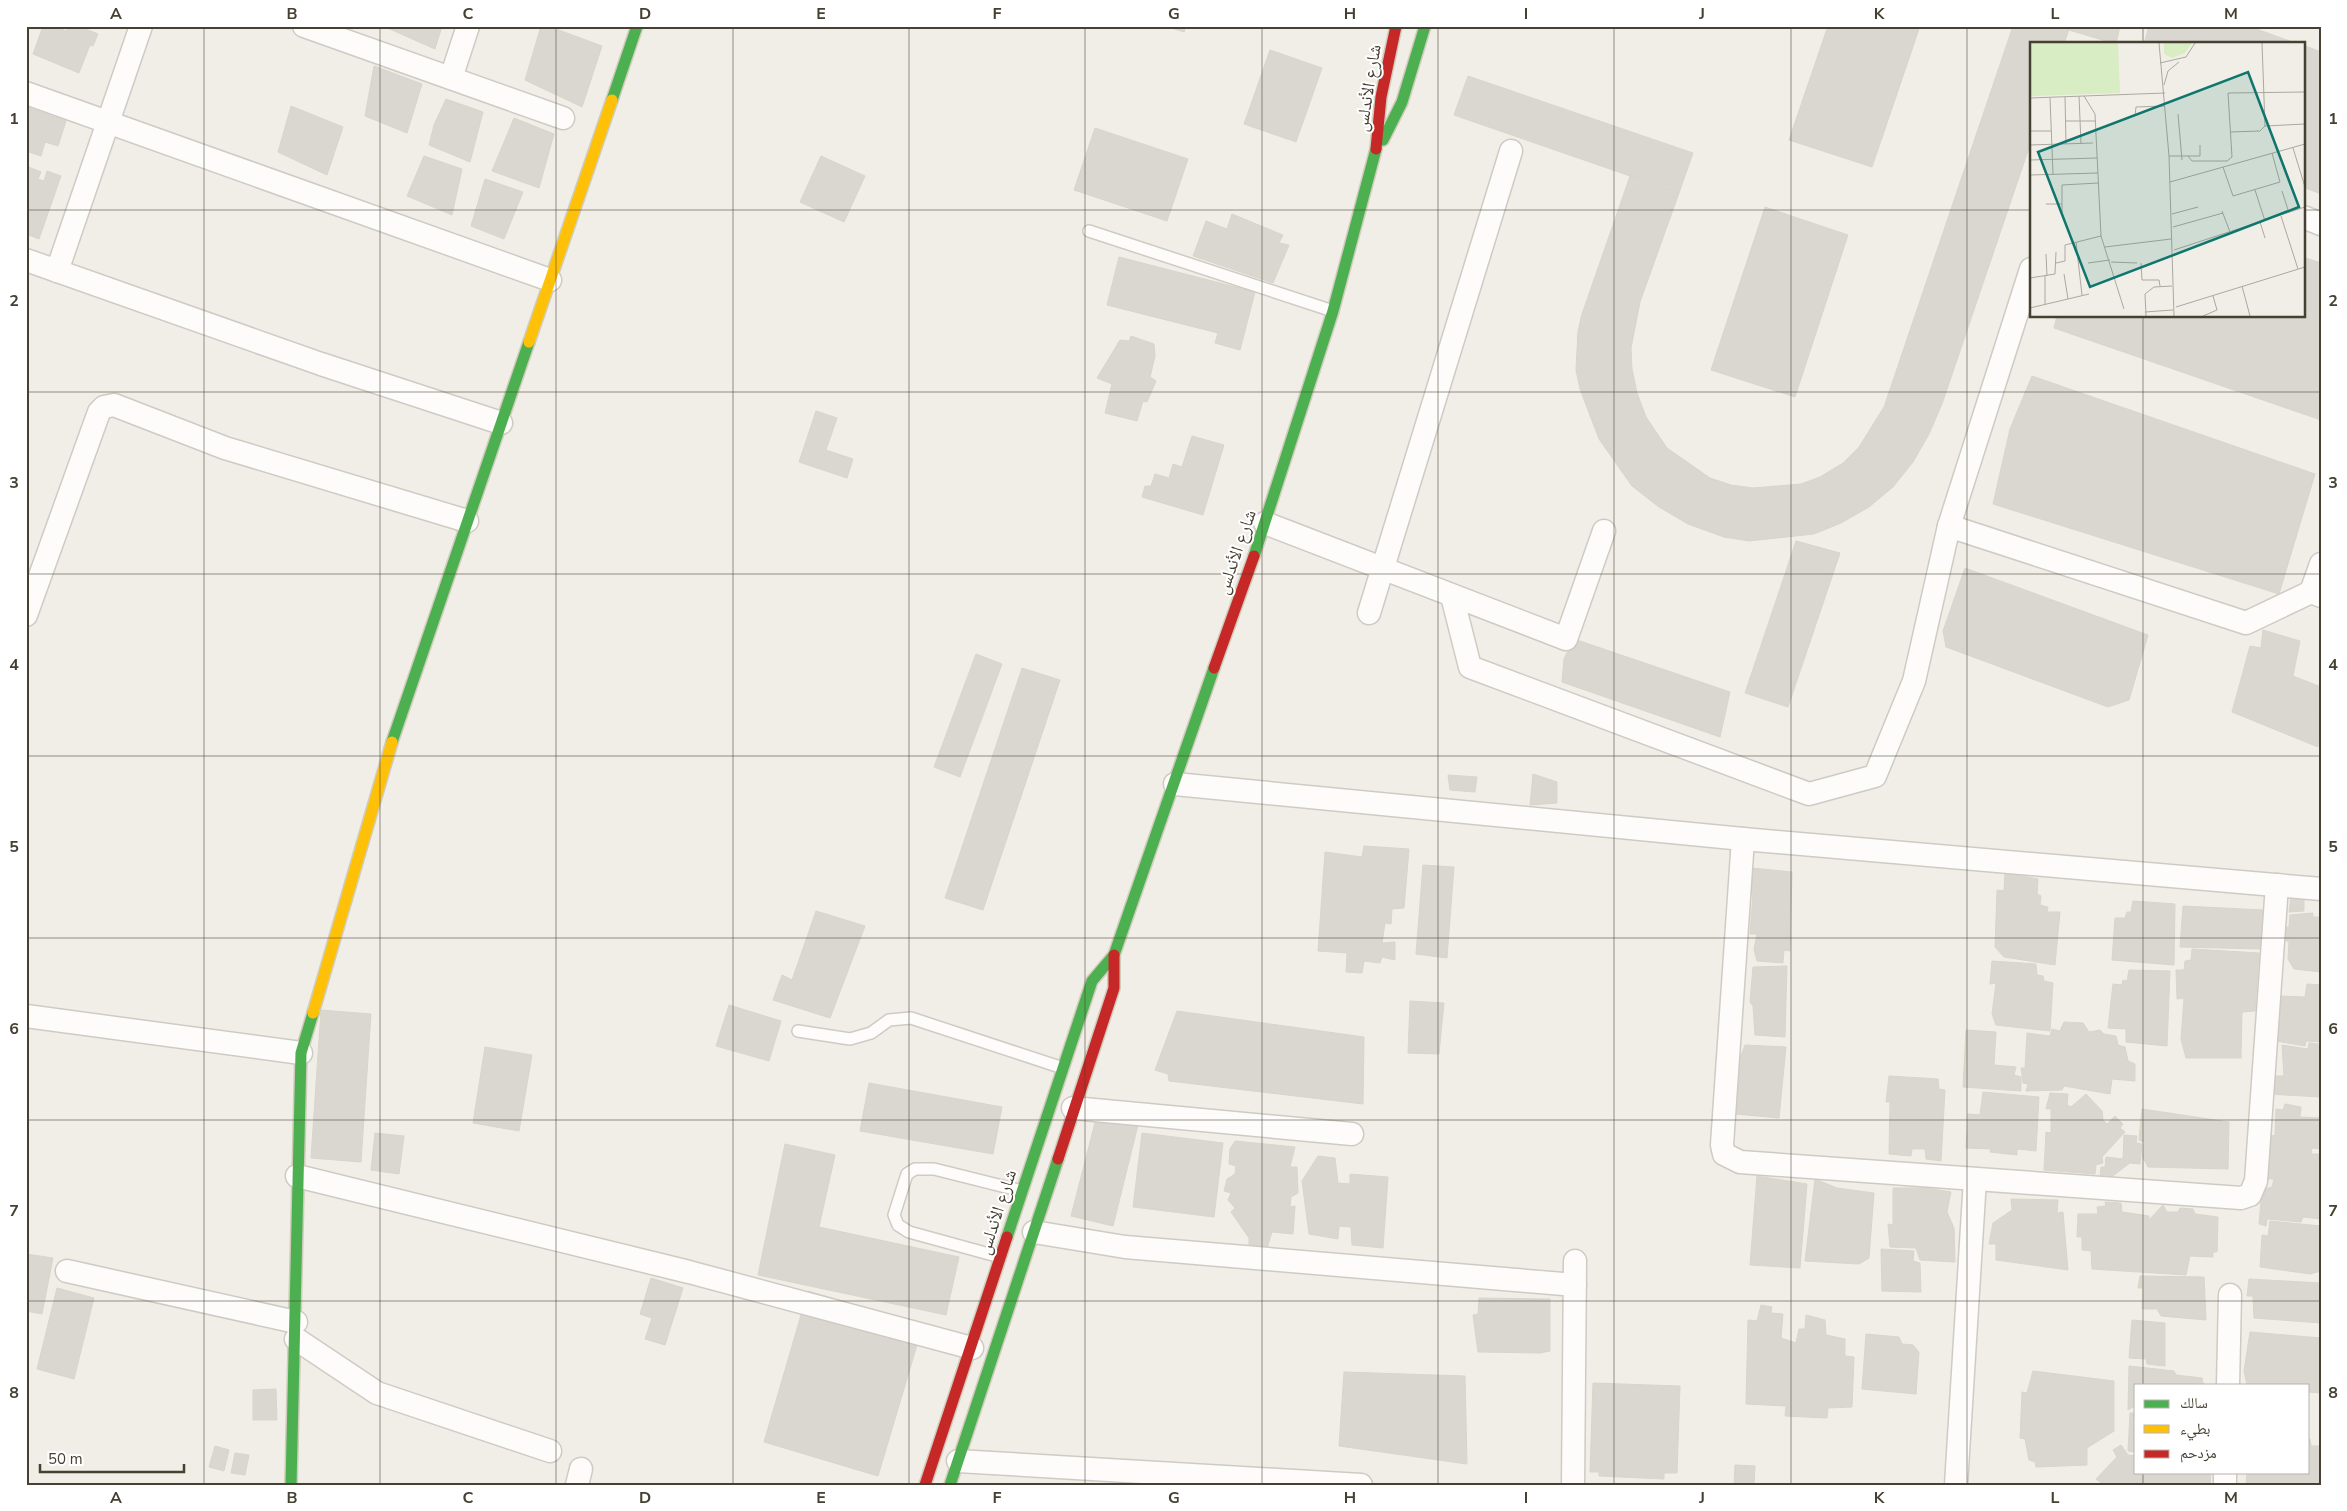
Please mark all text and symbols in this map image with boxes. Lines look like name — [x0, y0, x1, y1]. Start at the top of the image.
text: A — [110, 3, 122, 25]
text: B — [286, 3, 298, 25]
text: C — [463, 3, 474, 25]
text: D — [639, 3, 651, 25]
text: E — [816, 3, 826, 25]
text: F — [993, 3, 1002, 25]
text: G — [1168, 3, 1180, 25]
text: H — [1344, 3, 1356, 25]
text: I — [1524, 3, 1528, 25]
text: J — [1698, 3, 1705, 25]
text: K — [1874, 3, 1886, 25]
text: L — [2051, 3, 2060, 25]
text: M — [2224, 3, 2238, 25]
inset map — [2030, 42, 2304, 318]
street label: شارع الأندلس — [1349, 43, 1387, 133]
text: 1 — [9, 108, 19, 130]
text: 1 — [2328, 108, 2338, 130]
text: 2 — [9, 290, 19, 312]
text: 2 — [2328, 290, 2338, 312]
text: 3 — [9, 472, 19, 494]
text: 3 — [2328, 472, 2338, 494]
street label: شارع الأندلس — [1210, 506, 1262, 598]
text: 4 — [9, 654, 19, 676]
text: 4 — [2328, 654, 2338, 676]
text: 5 — [9, 836, 19, 858]
text: 5 — [2328, 836, 2338, 858]
text: 6 — [9, 1018, 19, 1040]
text: 6 — [2328, 1018, 2338, 1040]
street label: شارع الأندلس — [972, 1166, 1022, 1258]
text: 7 — [9, 1200, 19, 1222]
text: 7 — [2328, 1200, 2338, 1222]
text: 8 — [9, 1382, 19, 1404]
text: 8 — [2328, 1382, 2338, 1404]
legend — [2134, 1384, 2310, 1474]
text: سالك — [2180, 1393, 2208, 1413]
text: بطيء — [2180, 1419, 2210, 1441]
scale bar — [40, 1441, 184, 1473]
text: مزدحم — [2180, 1443, 2217, 1463]
text: 50 m — [48, 1449, 83, 1469]
text: A — [110, 1487, 122, 1509]
text: B — [286, 1487, 298, 1509]
text: C — [463, 1487, 474, 1509]
text: D — [639, 1487, 651, 1509]
text: E — [816, 1487, 826, 1509]
text: F — [993, 1487, 1002, 1509]
text: G — [1168, 1487, 1180, 1509]
text: H — [1344, 1487, 1356, 1509]
text: I — [1524, 1487, 1528, 1509]
text: J — [1698, 1487, 1705, 1509]
text: K — [1874, 1487, 1886, 1509]
text: L — [2051, 1487, 2060, 1509]
text: M — [2224, 1487, 2238, 1509]

